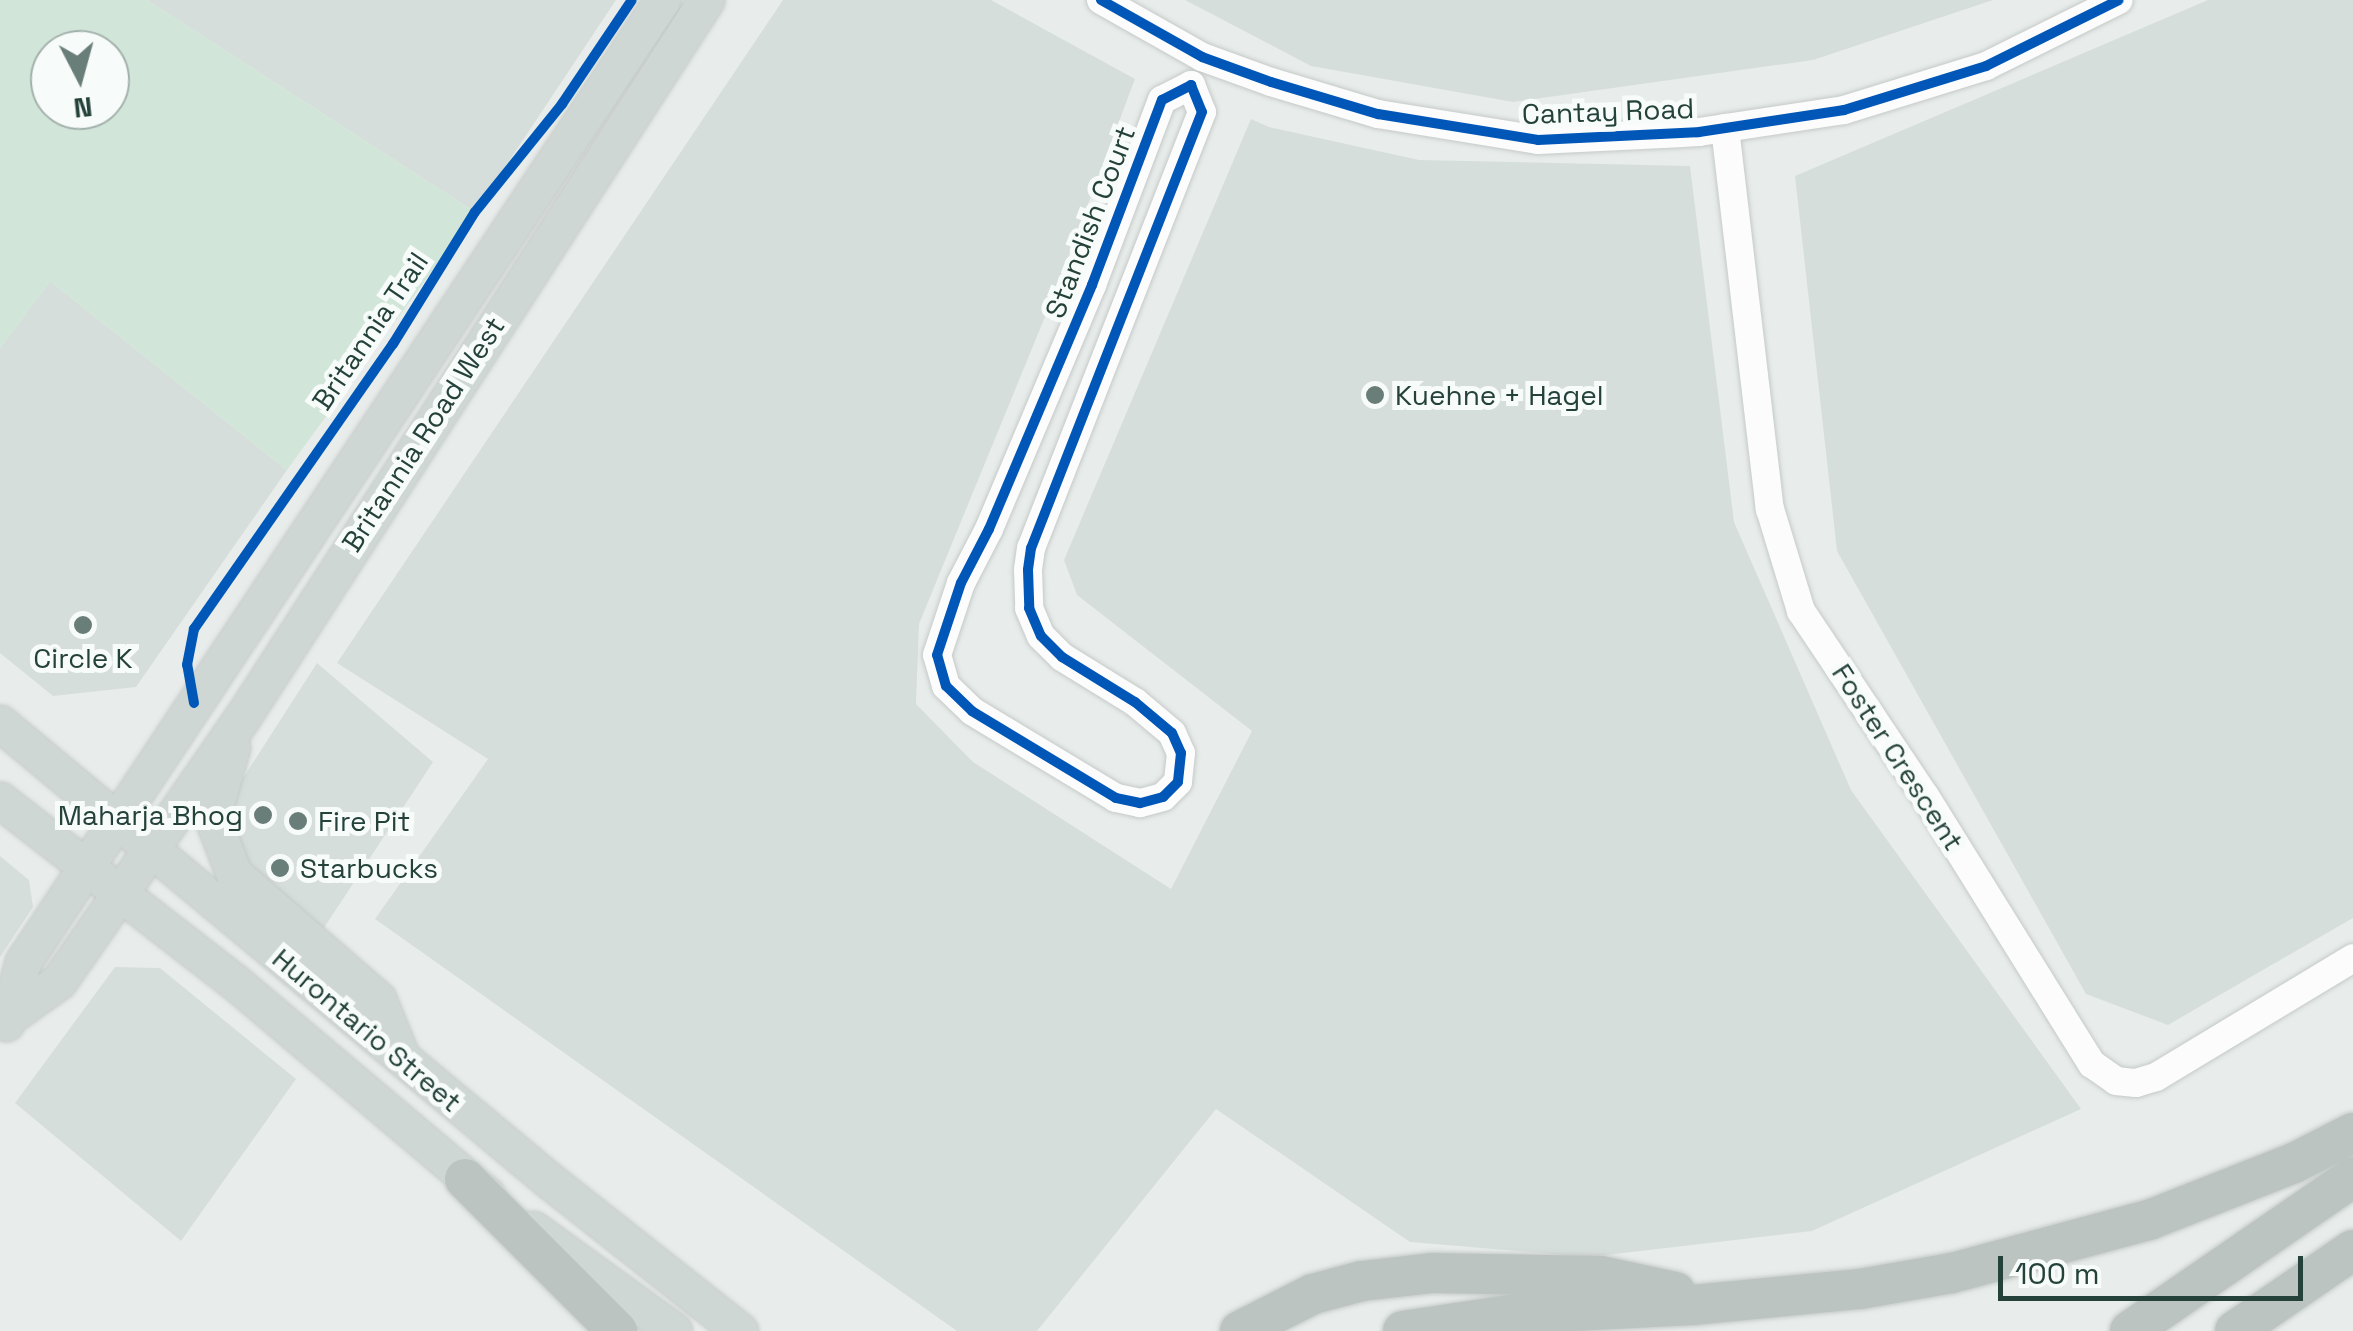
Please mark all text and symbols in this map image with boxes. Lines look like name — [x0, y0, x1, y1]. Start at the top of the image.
north arrow — [30, 30, 130, 130]
text: N — [72, 89, 94, 127]
street label: Cantay Road — [1521, 91, 1695, 131]
street label: Standish Court — [1038, 121, 1142, 323]
street label: Britannia Trail — [305, 246, 435, 416]
street label: Britannia Road West — [335, 310, 511, 558]
place label: Kuehne + Hagel — [1395, 378, 1604, 412]
marker: Kuehne + Hagel — [1364, 384, 1386, 406]
marker: Circle K — [72, 614, 94, 636]
place label: Circle K — [33, 641, 133, 675]
street label: Foster Crescent — [1825, 657, 1971, 857]
place label: Maharja Bhog — [58, 798, 243, 832]
marker: Maharja Bhog — [252, 804, 274, 826]
place label: Fire Pit — [318, 804, 410, 838]
marker: Fire Pit — [287, 810, 309, 832]
place label: Starbucks — [300, 851, 438, 885]
marker: Starbucks — [269, 857, 291, 879]
street label: Hurontario Street — [266, 941, 468, 1119]
scale bar — [2003, 1236, 2308, 1298]
text: 100 m — [2015, 1254, 2100, 1293]

